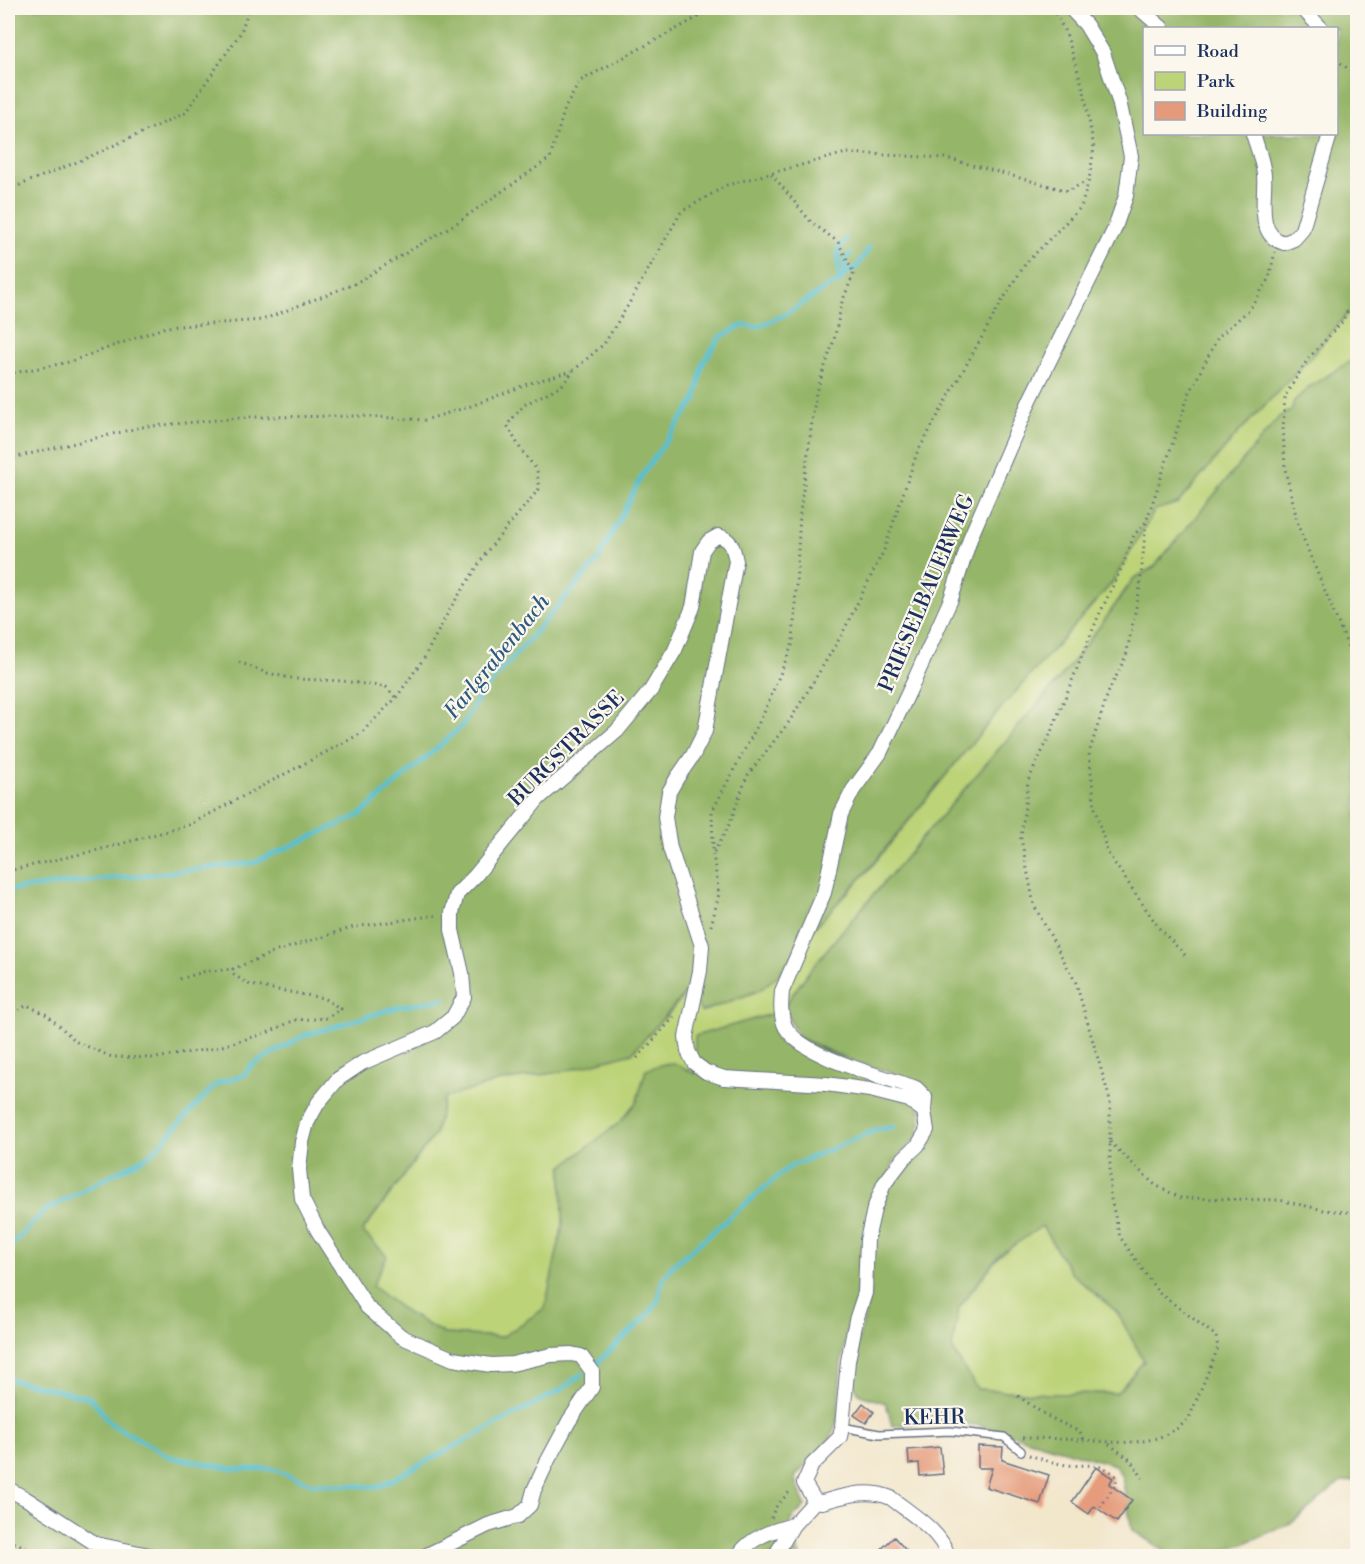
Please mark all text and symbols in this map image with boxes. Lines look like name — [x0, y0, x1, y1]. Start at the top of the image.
legend — [1143, 27, 1338, 135]
text: Road — [1197, 40, 1240, 63]
text: Park — [1197, 70, 1236, 93]
text: Building — [1196, 100, 1268, 123]
street label: PRIESELBAUERWEG — [873, 490, 981, 696]
water label: Farlgrabenbach — [439, 588, 556, 725]
street label: BURGSTRASSE — [503, 685, 630, 813]
street label: KEHR — [903, 1404, 965, 1432]

